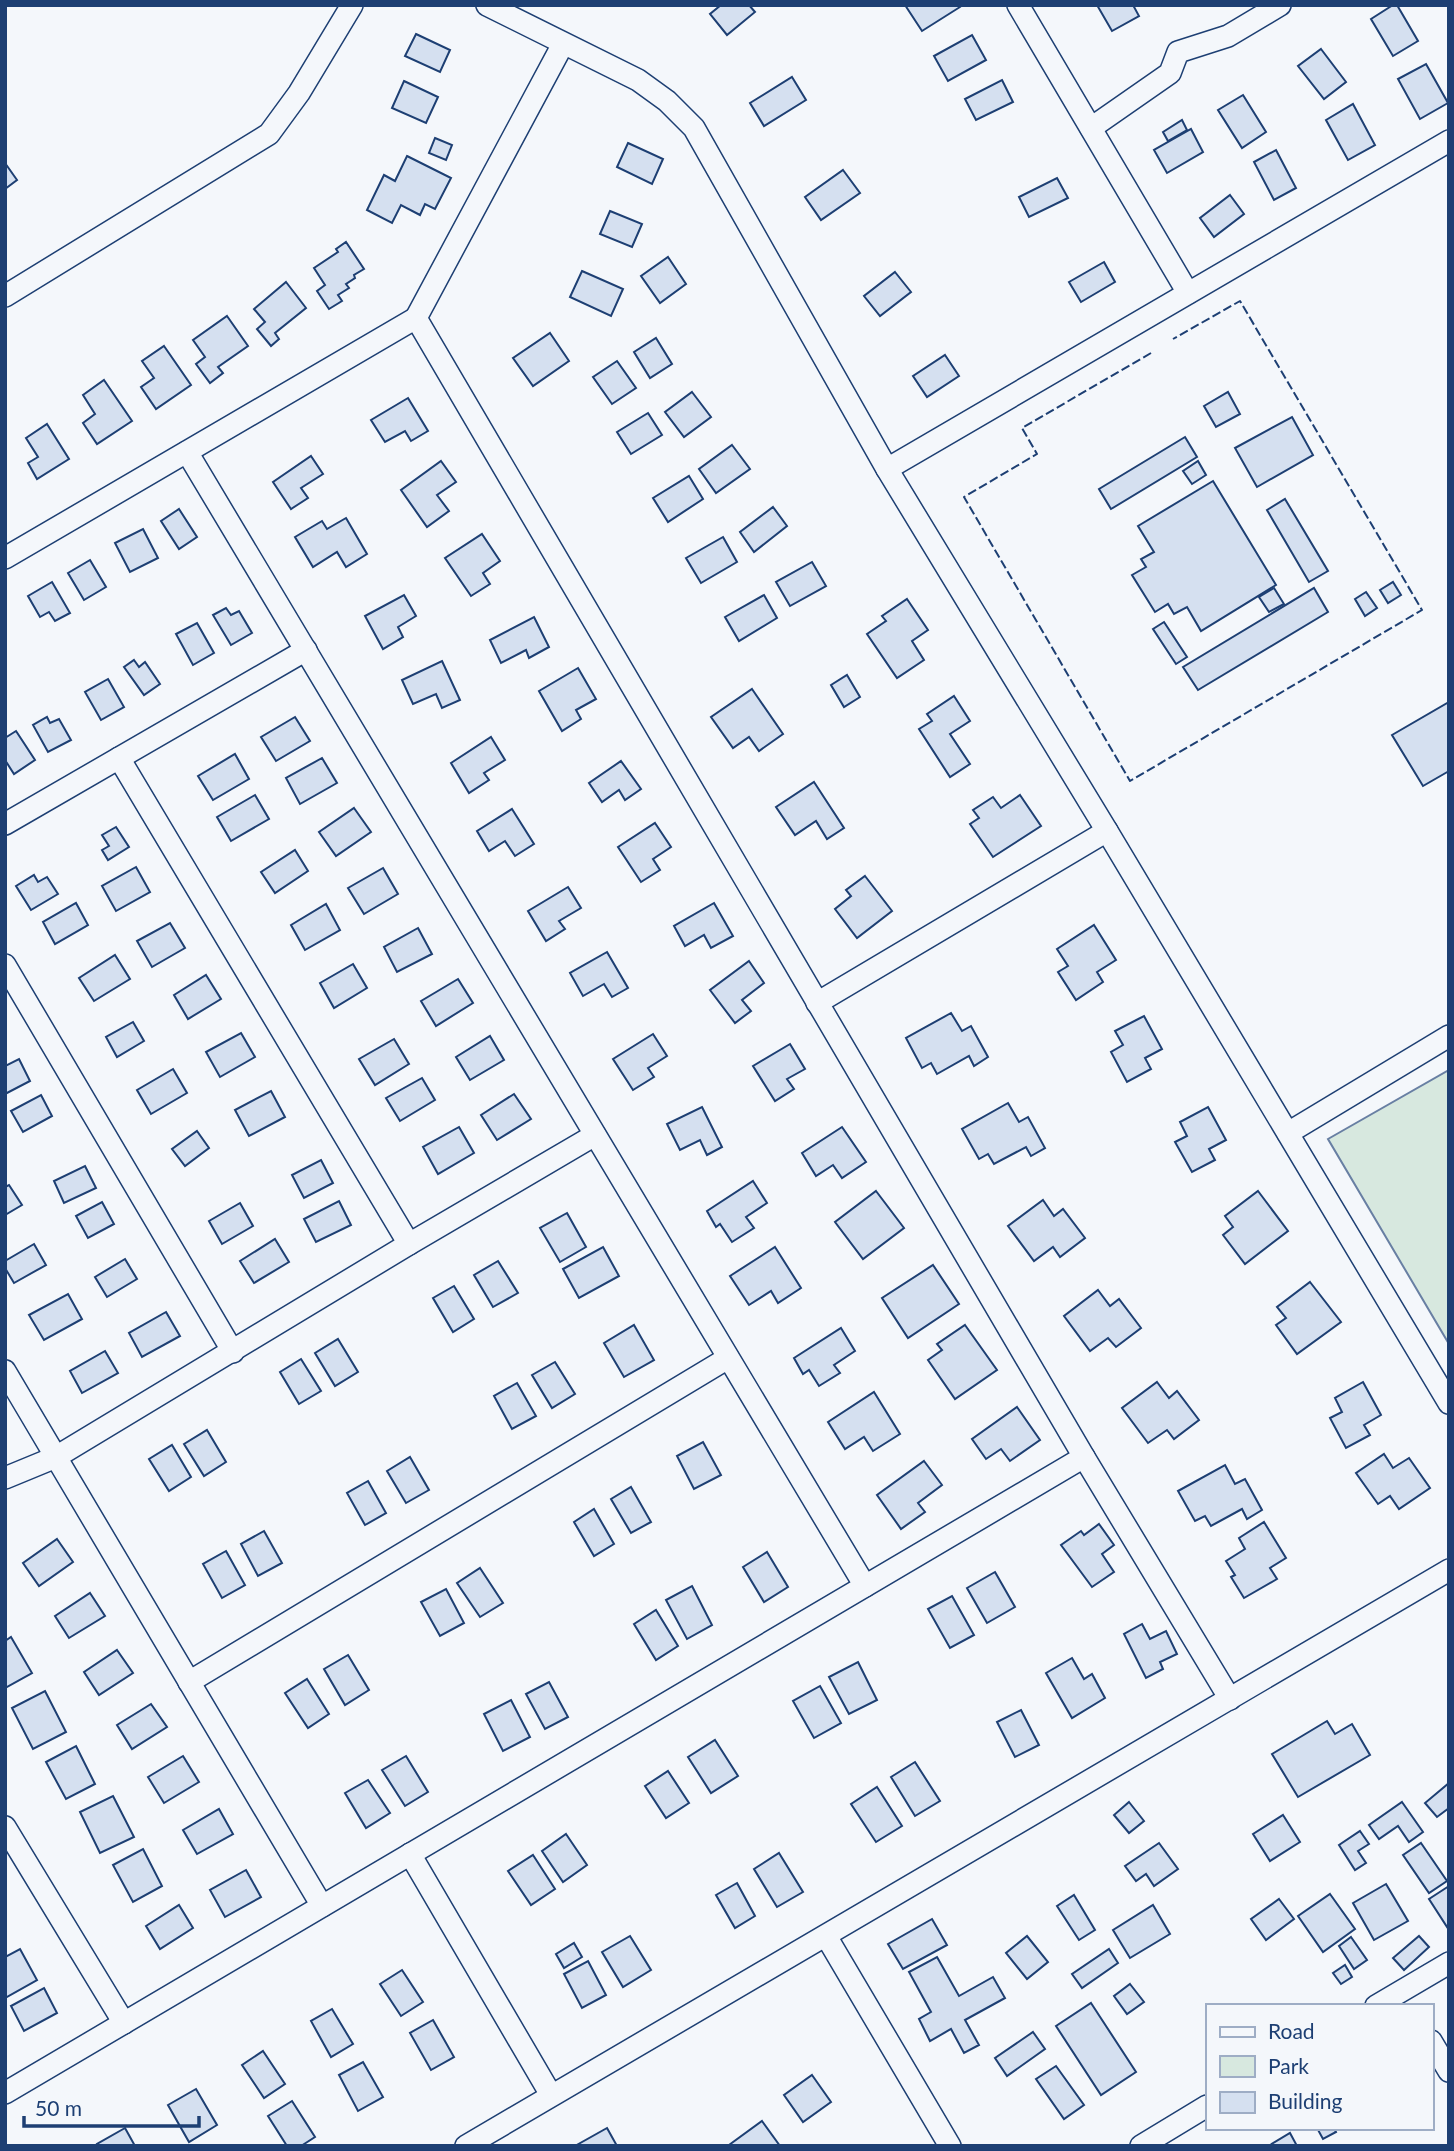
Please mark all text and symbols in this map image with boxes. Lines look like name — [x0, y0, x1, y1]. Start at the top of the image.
legend — [1206, 2004, 1433, 2130]
text: Road — [1268, 2018, 1315, 2043]
text: Park — [1268, 2053, 1309, 2078]
scale bar — [24, 2084, 200, 2128]
text: Building — [1268, 2088, 1343, 2113]
text: 50 m — [35, 2095, 82, 2120]

